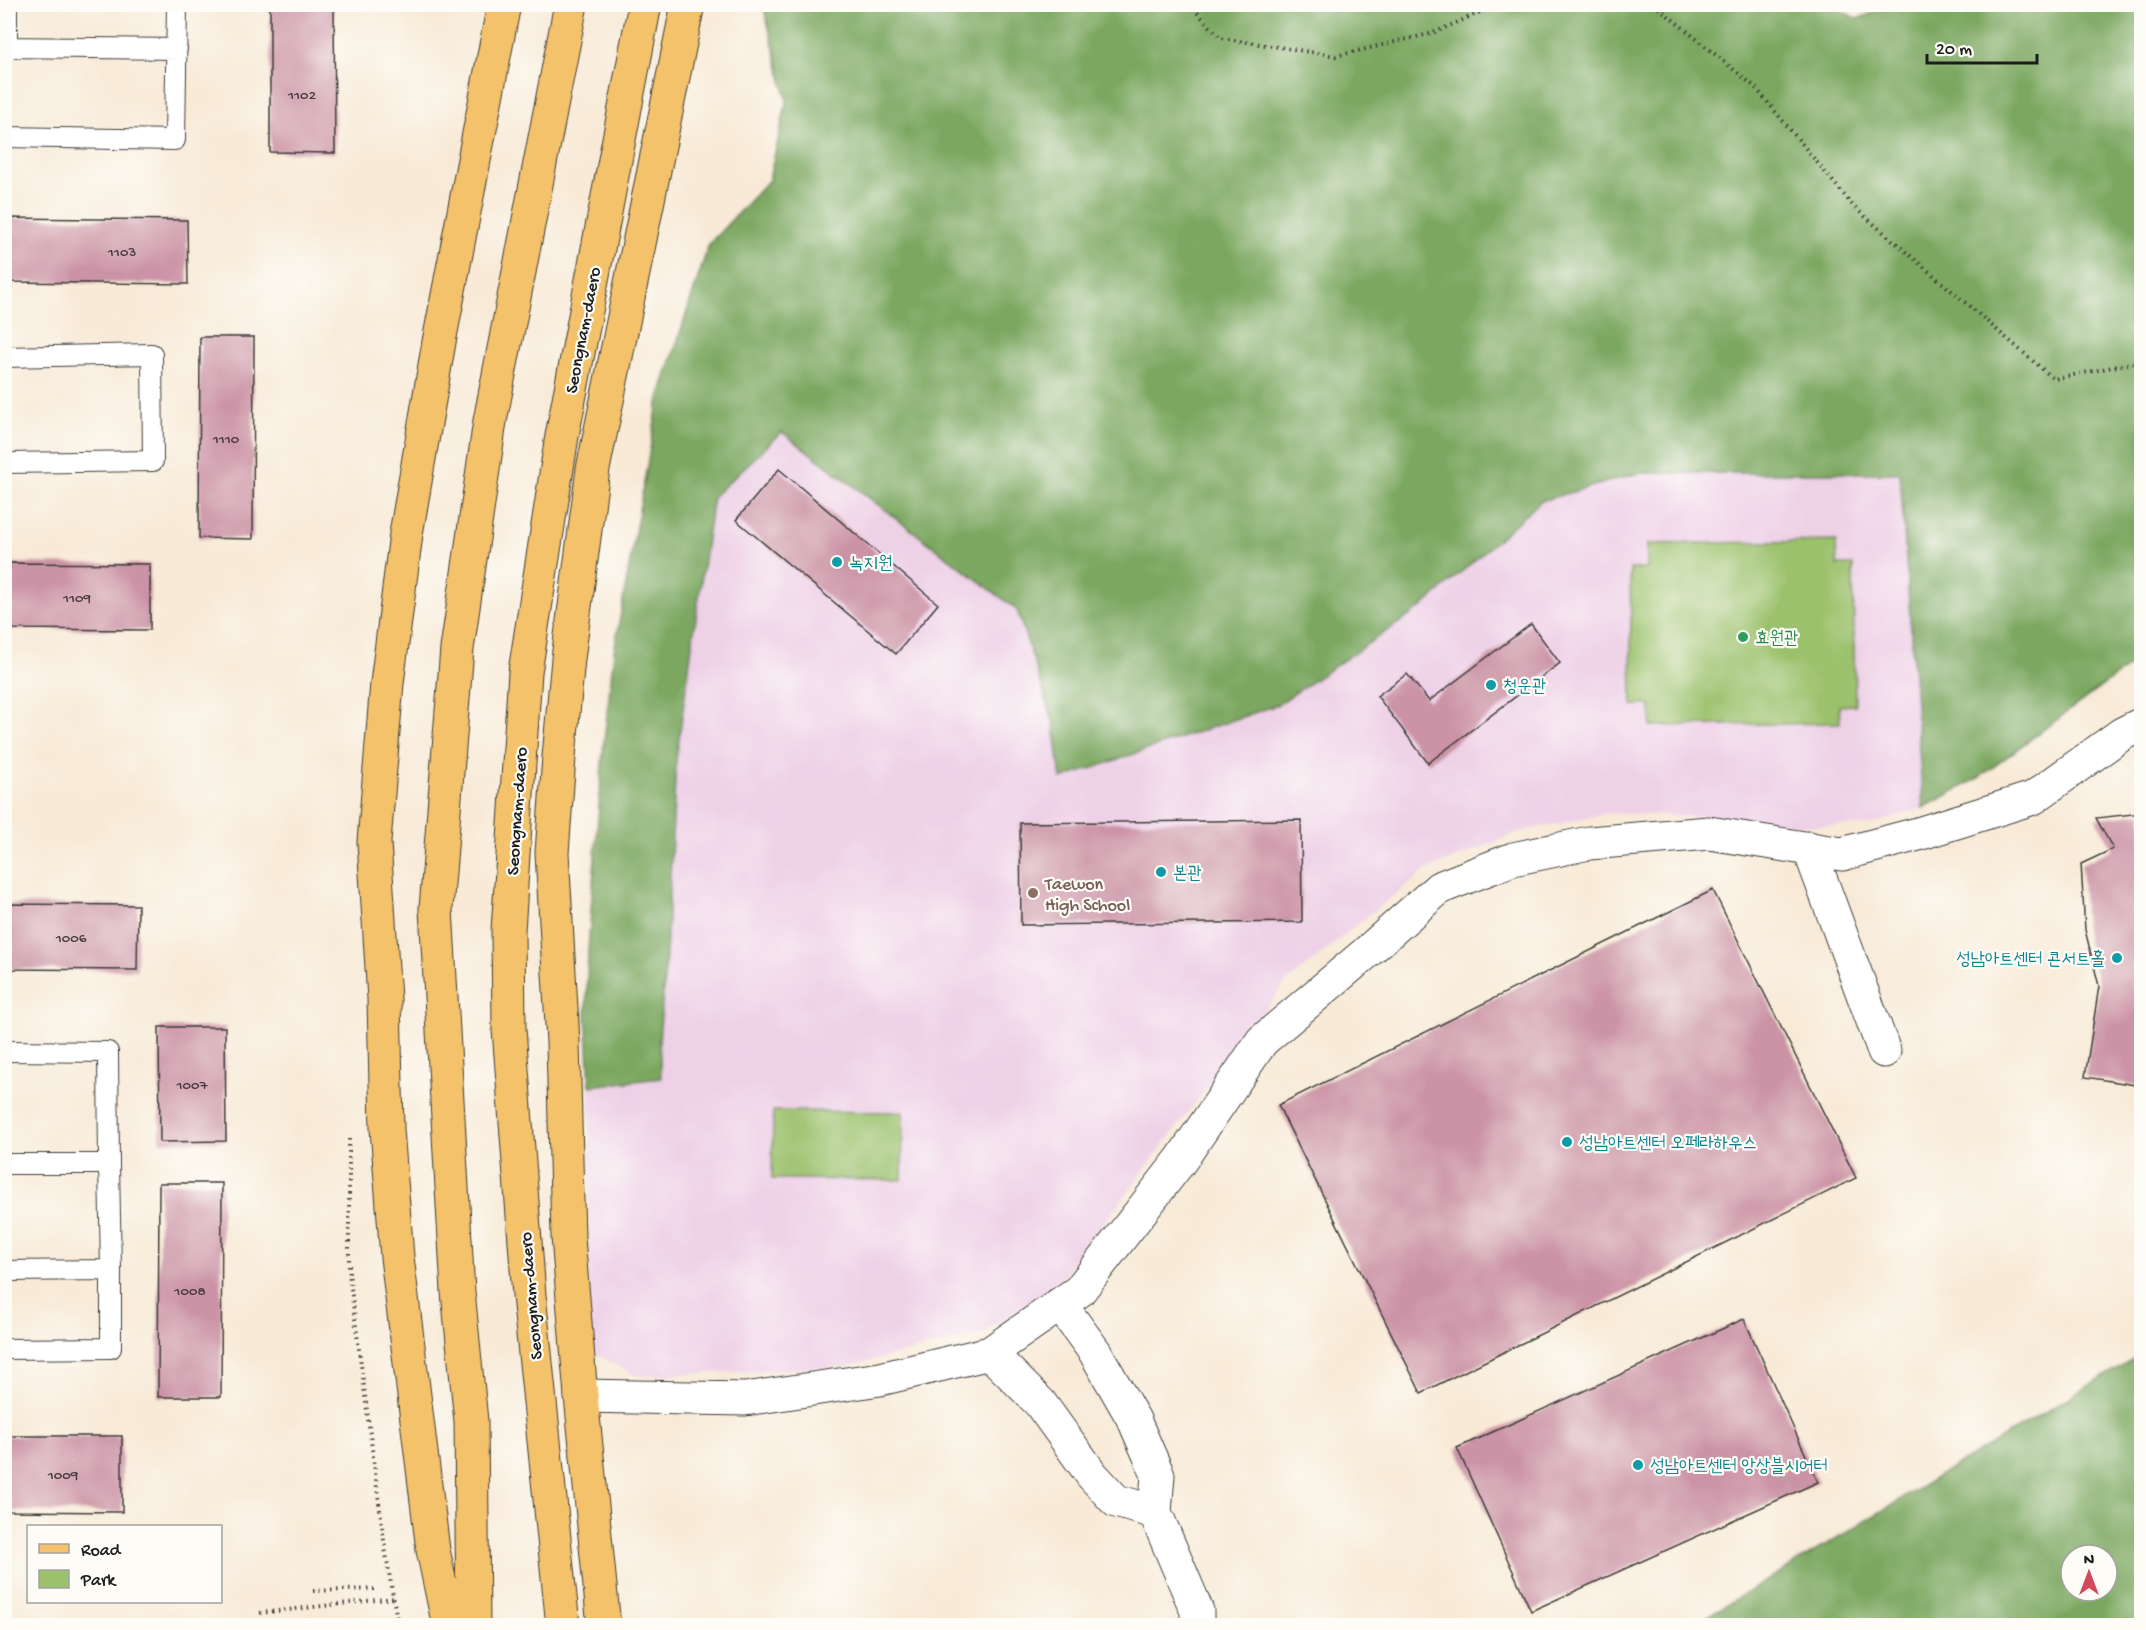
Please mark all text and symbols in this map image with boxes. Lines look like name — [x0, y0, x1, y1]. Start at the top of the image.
scale bar — [1927, 27, 2036, 65]
text: 20 m — [1936, 40, 1972, 61]
house number: 1102 — [287, 87, 316, 105]
house number: 1103 — [107, 244, 136, 262]
street label: Seongnam-daero — [562, 266, 607, 395]
house number: 1110 — [212, 431, 240, 449]
place label: 녹지원 — [849, 554, 892, 575]
marker: 녹지원 — [830, 555, 844, 569]
house number: 1109 — [62, 590, 92, 608]
place label: 효원관 — [1755, 629, 1798, 650]
marker: 효원관 — [1736, 630, 1750, 644]
place label: 청운관 — [1503, 677, 1546, 698]
marker: 청운관 — [1484, 678, 1498, 692]
street label: Seongnam-daero — [504, 746, 533, 876]
place label: 본관 — [1173, 864, 1202, 885]
marker: 본관 — [1154, 865, 1168, 879]
place label: Taewon High School — [1044, 875, 1130, 917]
marker: Taewon High School — [1026, 886, 1040, 900]
house number: 1006 — [55, 930, 87, 948]
place label: 성남아트센터 콘서트홀 — [1956, 949, 2105, 971]
marker: 성남아트센터 콘서트홀 — [2110, 951, 2124, 965]
house number: 1007 — [176, 1077, 209, 1095]
place label: 성남아트센터 오페라하우스 — [1579, 1134, 1757, 1155]
marker: 성남아트센터 오페라하우스 — [1560, 1135, 1574, 1149]
street label: Seongnam-daero — [516, 1231, 549, 1361]
house number: 1008 — [173, 1283, 206, 1301]
place label: 성남아트센터 앙상블시어터 — [1650, 1457, 1828, 1478]
marker: 성남아트센터 앙상블시어터 — [1631, 1458, 1645, 1472]
house number: 1009 — [47, 1467, 79, 1485]
legend — [27, 1525, 222, 1603]
text: Road — [81, 1541, 122, 1562]
north arrow — [2059, 1543, 2119, 1603]
text: N — [2084, 1552, 2095, 1571]
text: Park — [80, 1571, 117, 1592]

